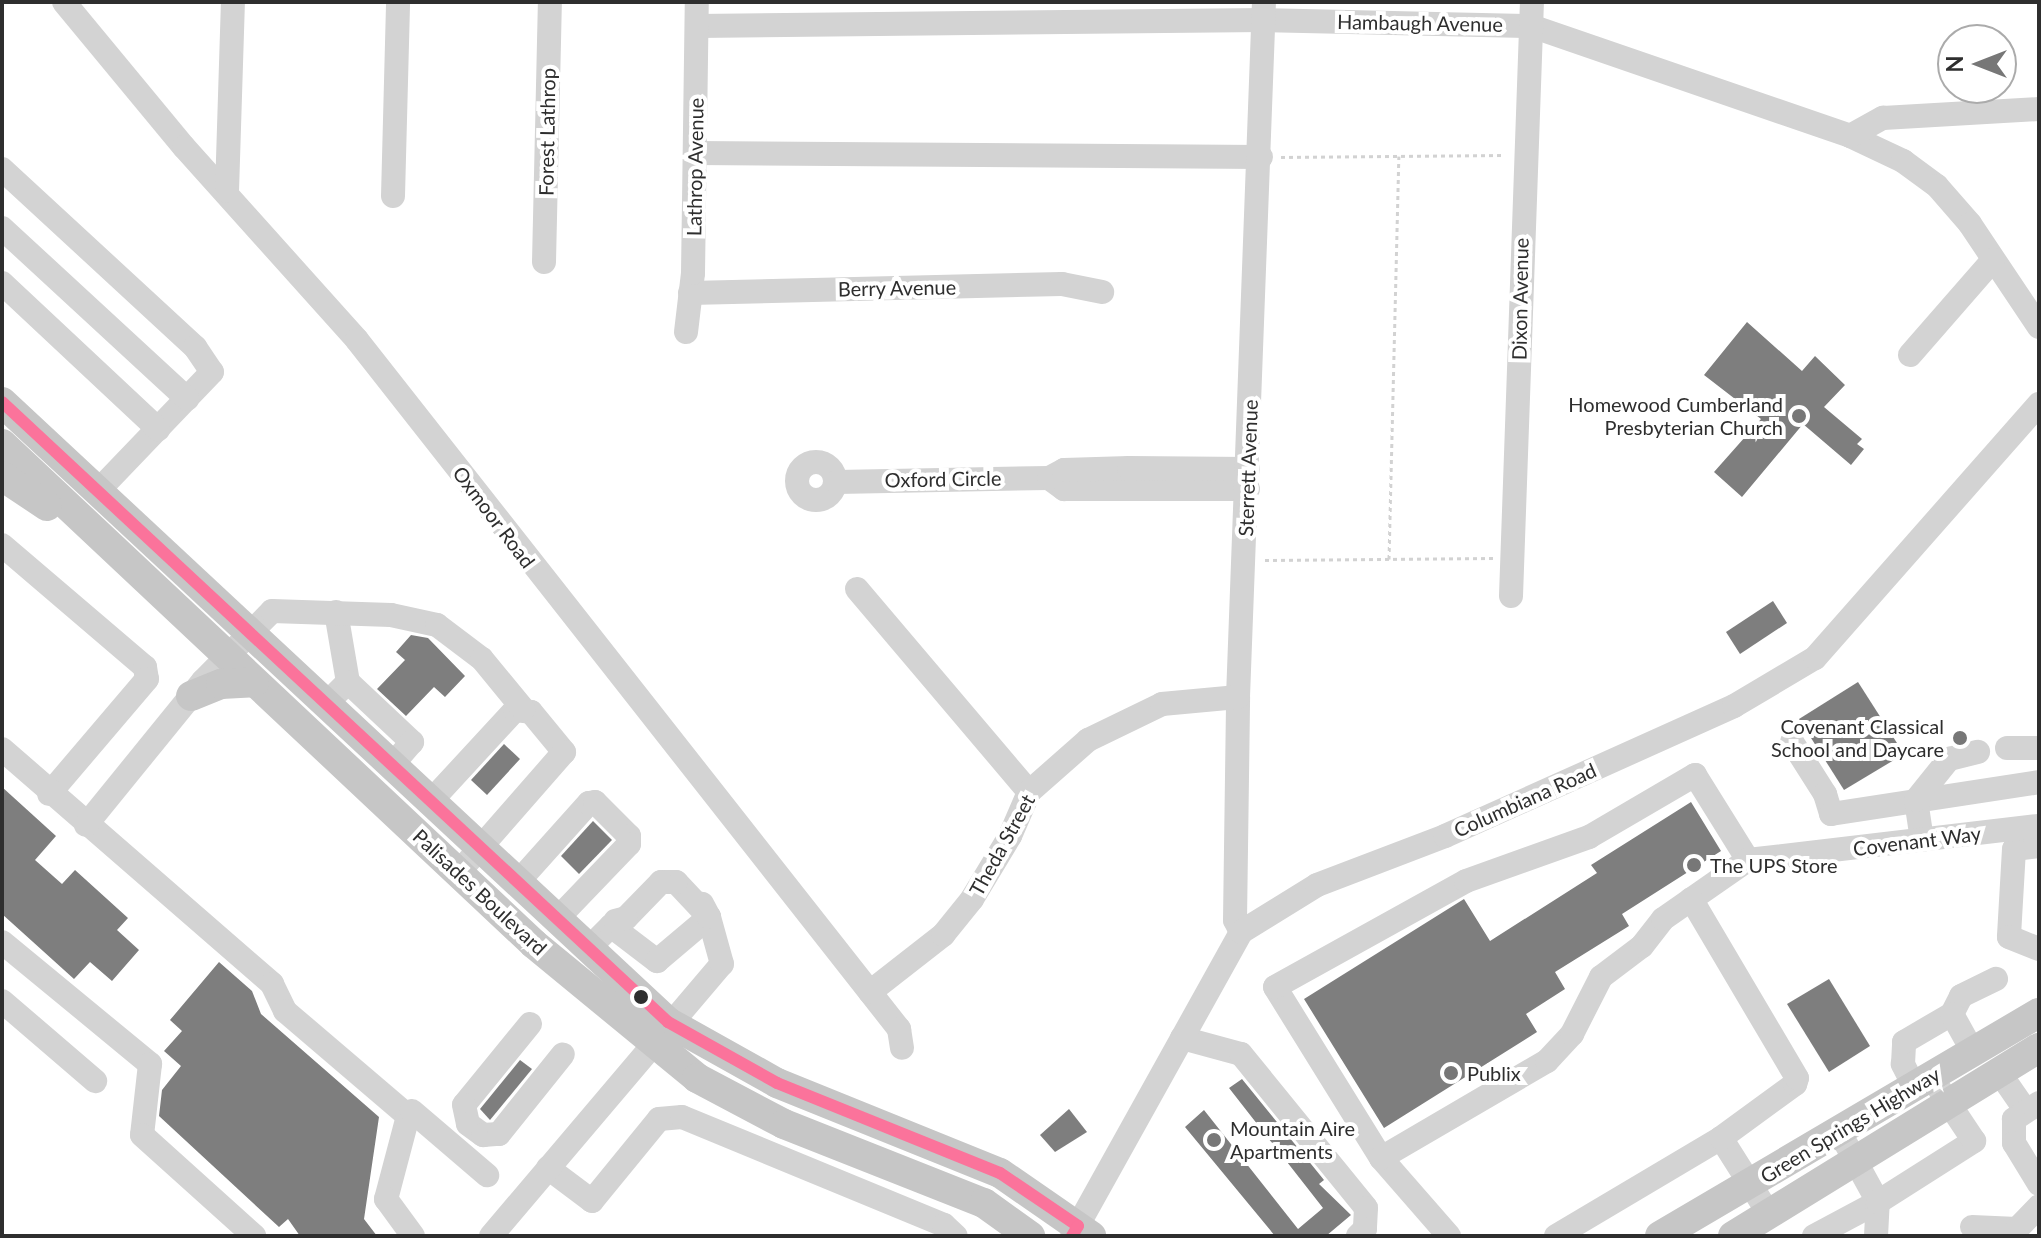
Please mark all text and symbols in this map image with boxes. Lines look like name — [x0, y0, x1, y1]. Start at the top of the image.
street label: Hambaugh Avenue — [1337, 10, 1503, 36]
north arrow — [1937, 24, 2017, 104]
text: N — [1941, 56, 1968, 72]
street label: Forest Lathrop — [534, 68, 560, 196]
street label: Lathrop Avenue — [682, 97, 708, 237]
street label: Dixon Avenue — [1507, 237, 1533, 361]
street label: Berry Avenue — [837, 275, 957, 301]
place label: Homewood Cumberland Presbyterian Church — [1568, 392, 1783, 439]
street label: Sterrett Avenue — [1234, 399, 1262, 537]
marker: Homewood Cumberland Presbyterian Church — [1790, 407, 1808, 425]
street label: Oxmoor Road — [448, 461, 540, 573]
street label: Oxford Circle — [884, 466, 1002, 492]
place label: Covenant Classical School and Daycare — [1771, 714, 1944, 761]
marker: Covenant Classical School and Daycare — [1951, 729, 1969, 747]
street label: Columbiana Road — [1450, 758, 1600, 842]
street label: Theda Street — [964, 790, 1040, 900]
street label: Covenant Way — [1852, 821, 1982, 861]
street label: Palisades Boulevard — [408, 824, 552, 960]
place label: The UPS Store — [1710, 853, 1837, 877]
marker: The UPS Store — [1685, 856, 1703, 874]
unlabelled marker — [633, 989, 649, 1005]
place label: Publix — [1467, 1061, 1521, 1085]
street label: Green Springs Highway — [1756, 1062, 1944, 1188]
marker: Publix — [1442, 1064, 1460, 1082]
place label: Mountain Aire Apartments — [1230, 1116, 1356, 1163]
marker: Mountain Aire Apartments — [1205, 1131, 1223, 1149]

